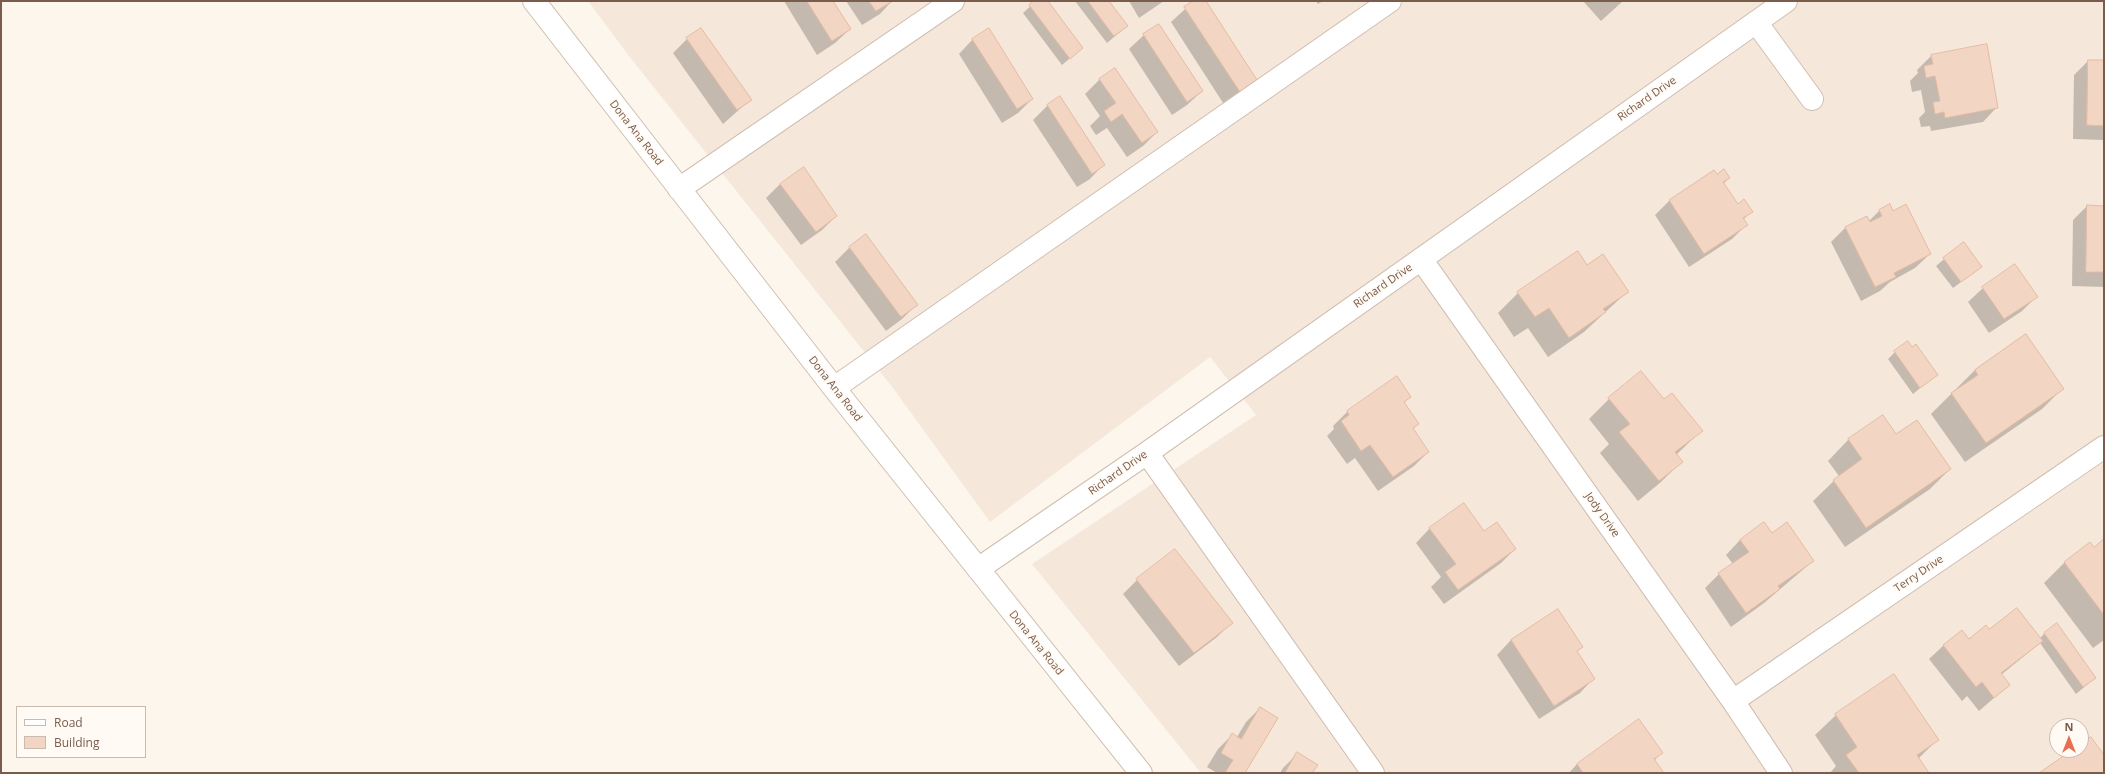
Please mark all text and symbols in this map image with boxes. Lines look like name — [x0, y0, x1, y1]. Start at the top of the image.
street label: Richard Drive — [1615, 74, 1679, 124]
street label: Dona Ana Road — [606, 98, 666, 168]
street label: Richard Drive — [1351, 261, 1415, 311]
street label: Dona Ana Road — [805, 354, 865, 424]
street label: Richard Drive — [1086, 448, 1150, 498]
street label: Jody Drive — [1582, 490, 1622, 540]
street label: Terry Drive — [1892, 553, 1946, 595]
street label: Dona Ana Road — [1006, 608, 1066, 678]
legend — [16, 706, 146, 758]
text: Road — [54, 714, 83, 731]
north arrow — [2049, 718, 2089, 758]
text: N — [2065, 719, 2073, 734]
text: Building — [54, 734, 99, 751]

